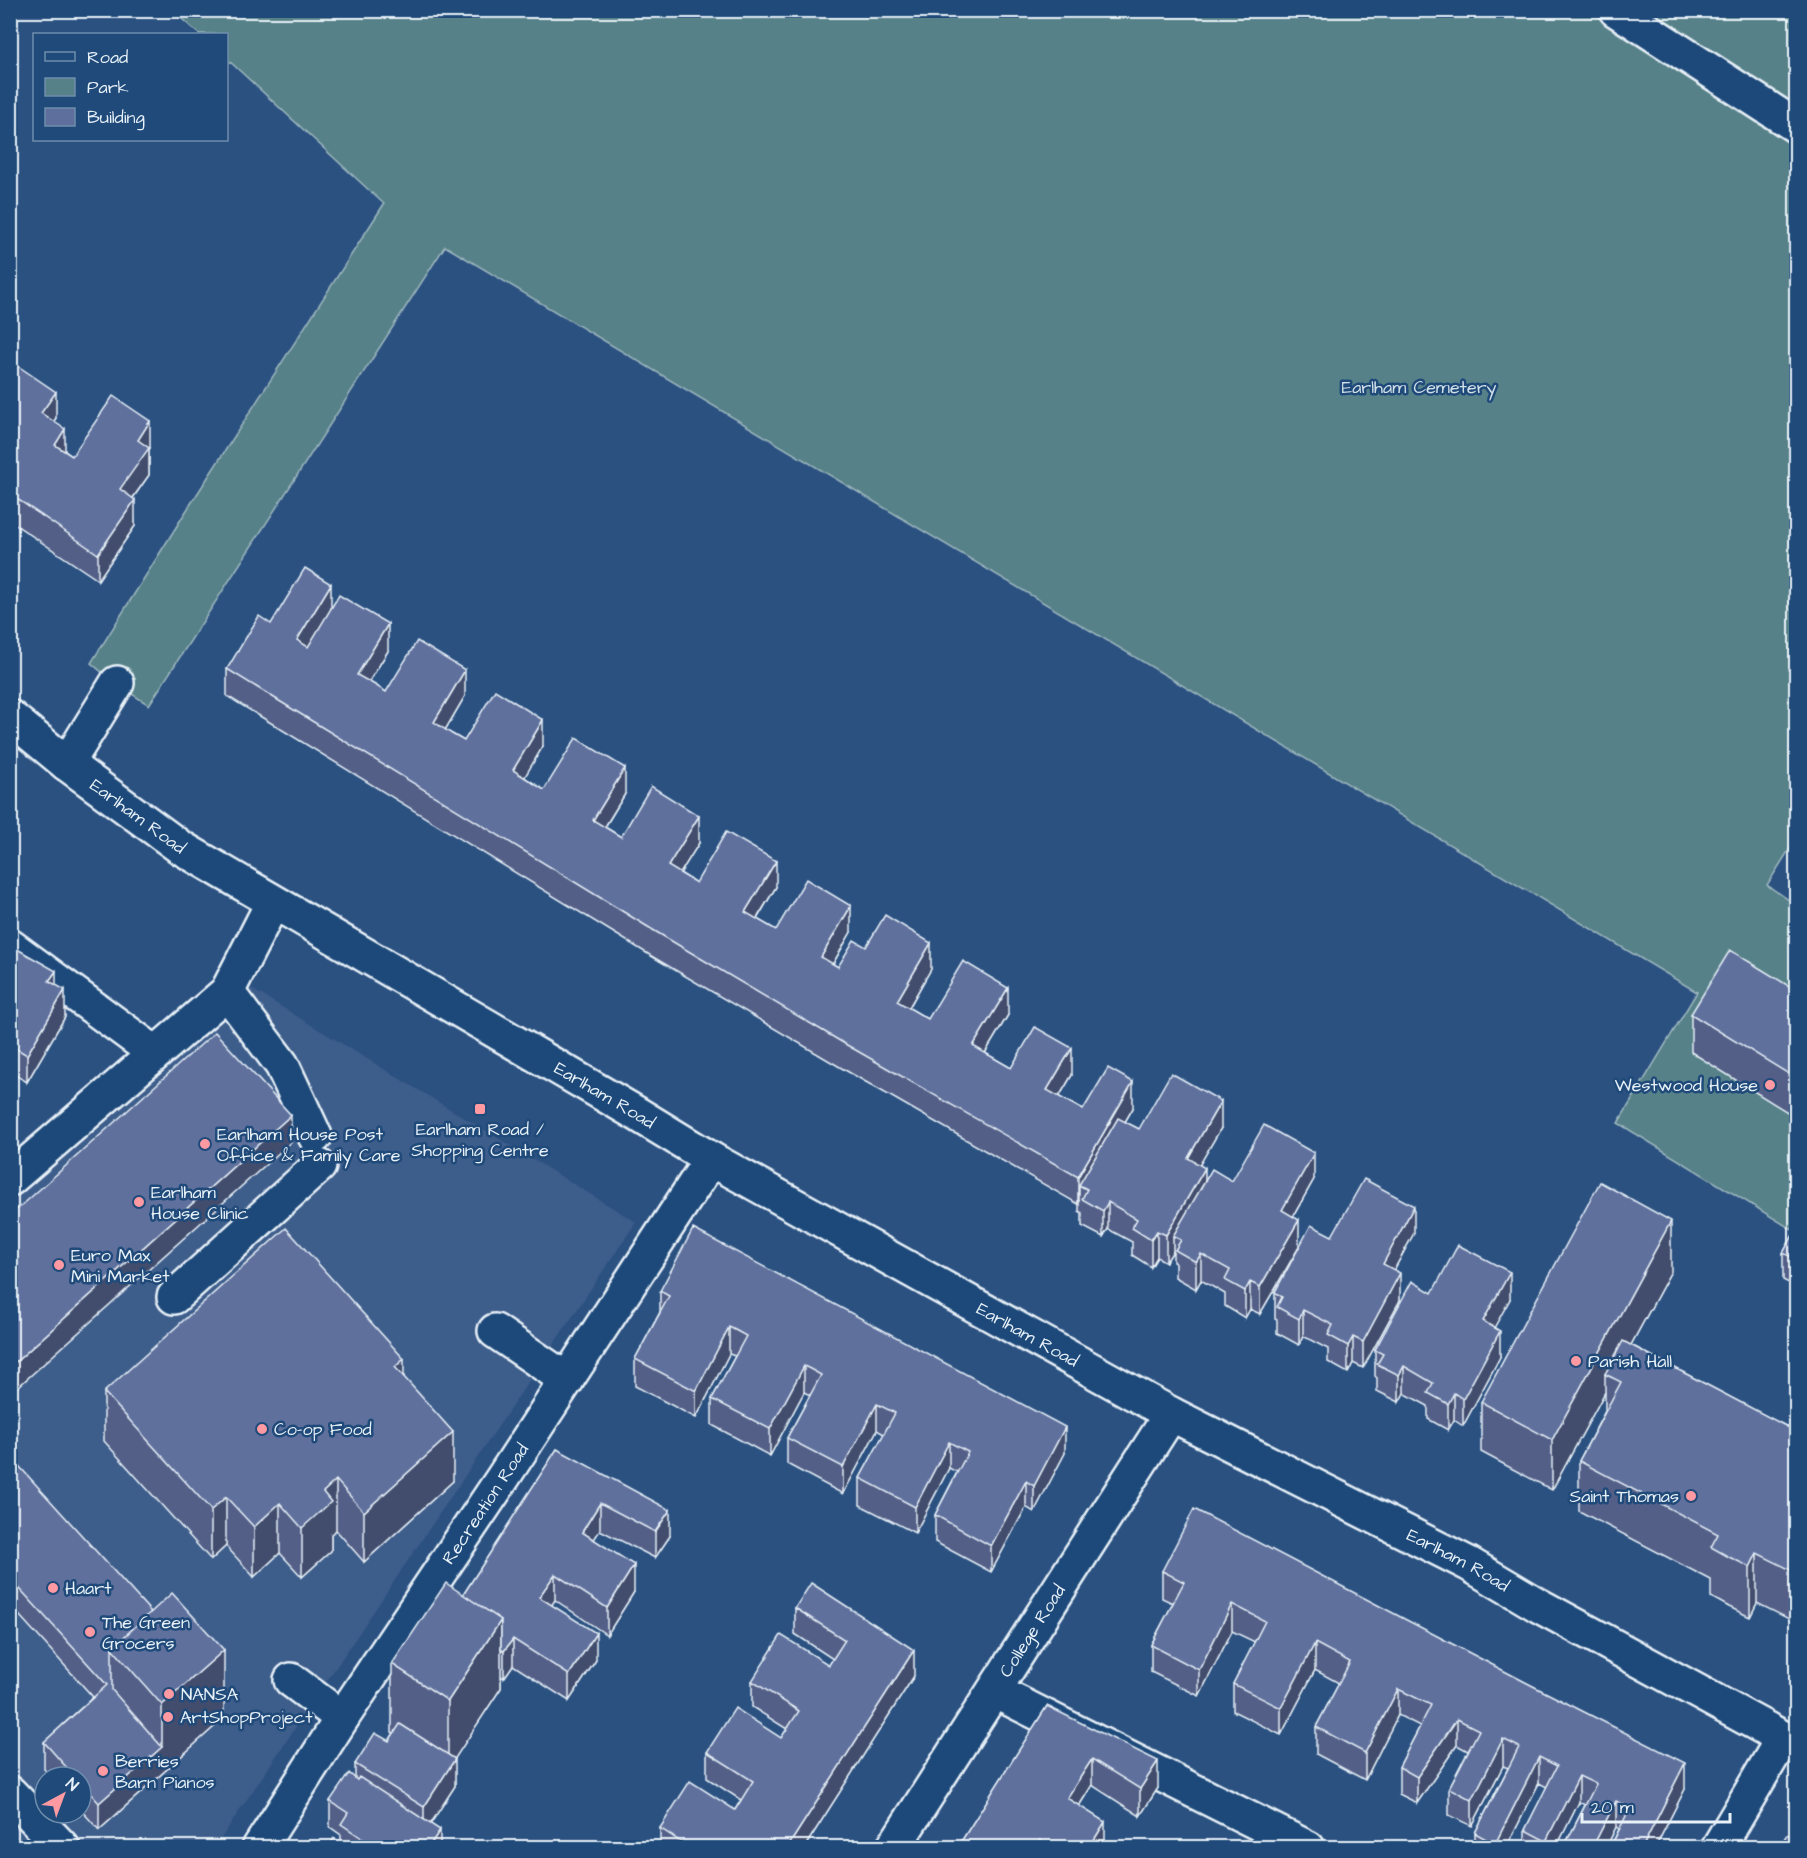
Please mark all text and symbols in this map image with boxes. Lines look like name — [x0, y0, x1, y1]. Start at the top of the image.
legend — [33, 33, 228, 141]
text: Road — [87, 45, 128, 70]
text: Park — [87, 75, 129, 100]
text: Building — [87, 105, 145, 131]
park label: Earlham Cemetery — [1342, 375, 1497, 401]
street label: Earlham Road — [85, 773, 191, 860]
street label: Earlham Road — [549, 1056, 660, 1135]
place label: Westwood House — [1615, 1073, 1758, 1098]
marker: Westwood House — [1763, 1078, 1777, 1092]
marker: Earlham Road / Shopping Centre — [473, 1102, 487, 1116]
place label: Earlham Road / Shopping Centre — [411, 1117, 549, 1164]
place label: Earlham House Post Office & Family Care — [217, 1122, 401, 1169]
marker: Earlham House Post Office & Family Care — [198, 1137, 212, 1151]
place label: Earlham House Clinic — [151, 1180, 249, 1226]
marker: Earlham House Clinic — [132, 1195, 146, 1209]
place label: Euro Max Mini Market — [71, 1243, 170, 1289]
marker: Euro Max Mini Market — [52, 1258, 66, 1272]
street label: Earlham Road — [972, 1297, 1083, 1373]
place label: Parish Hall — [1588, 1349, 1672, 1374]
marker: Parish Hall — [1569, 1354, 1583, 1368]
place label: Co-op Food — [274, 1417, 372, 1442]
marker: Co-op Food — [255, 1422, 269, 1436]
street label: Recreation Road — [436, 1439, 535, 1569]
place label: Saint Thomas — [1570, 1484, 1679, 1509]
marker: Saint Thomas — [1684, 1489, 1698, 1503]
street label: Earlham Road — [1402, 1523, 1514, 1598]
place label: Haart — [65, 1576, 112, 1601]
street label: College Road — [993, 1580, 1072, 1682]
marker: Haart — [46, 1581, 60, 1595]
place label: The Green Grocers — [102, 1610, 190, 1656]
marker: The Green Grocers — [83, 1625, 97, 1639]
place label: NANSA — [181, 1682, 239, 1707]
marker: NANSA — [162, 1687, 176, 1701]
place label: ArtShopProject — [180, 1705, 313, 1730]
marker: ArtShopProject — [161, 1710, 175, 1724]
place label: Berries Barn Pianos — [115, 1749, 215, 1795]
marker: Berries Barn Pianos — [96, 1764, 110, 1778]
north arrow — [33, 1765, 93, 1825]
text: N — [61, 1773, 83, 1796]
scale bar — [1582, 1786, 1730, 1824]
text: 20 m — [1591, 1795, 1634, 1820]

